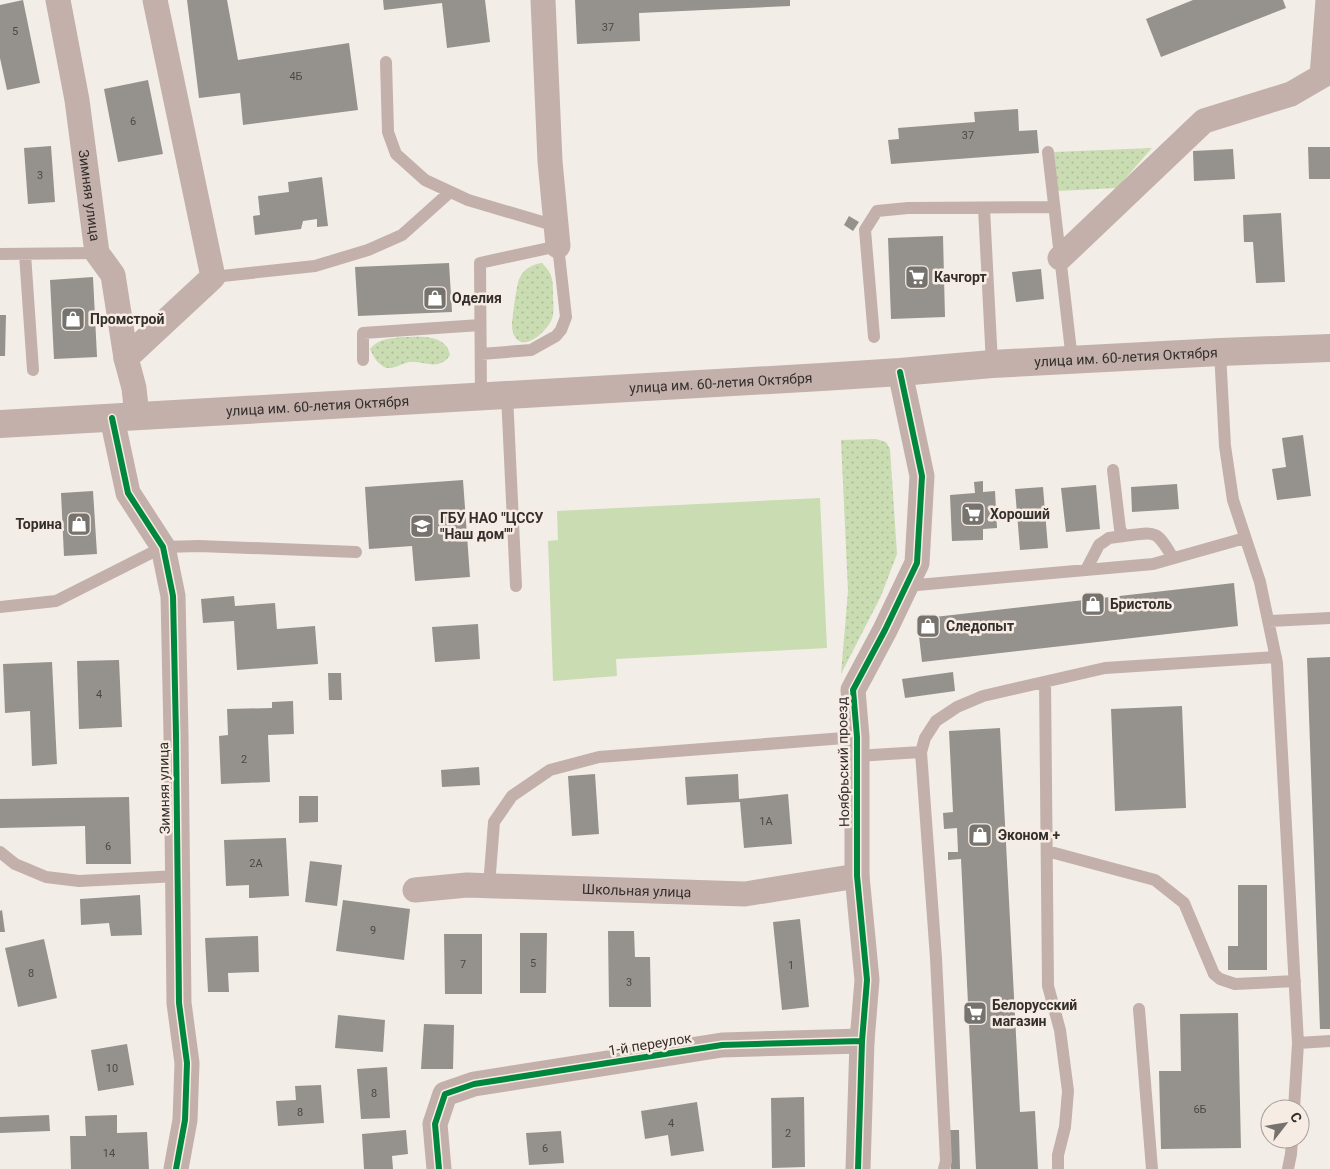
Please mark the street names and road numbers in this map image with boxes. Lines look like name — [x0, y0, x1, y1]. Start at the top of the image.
street label: Зимняя улица — [76, 149, 103, 242]
street label: улица им. 60-летия Октября — [1034, 344, 1218, 370]
street label: улица им. 60-летия Октября — [629, 370, 813, 396]
street label: улица им. 60-летия Октября — [225, 393, 410, 419]
street label: Ноябрьский проезд — [834, 696, 852, 827]
street label: Зимняя улица — [155, 742, 173, 834]
street label: Школьная улица — [582, 881, 692, 900]
street label: 1-й переулок — [607, 1029, 693, 1058]

